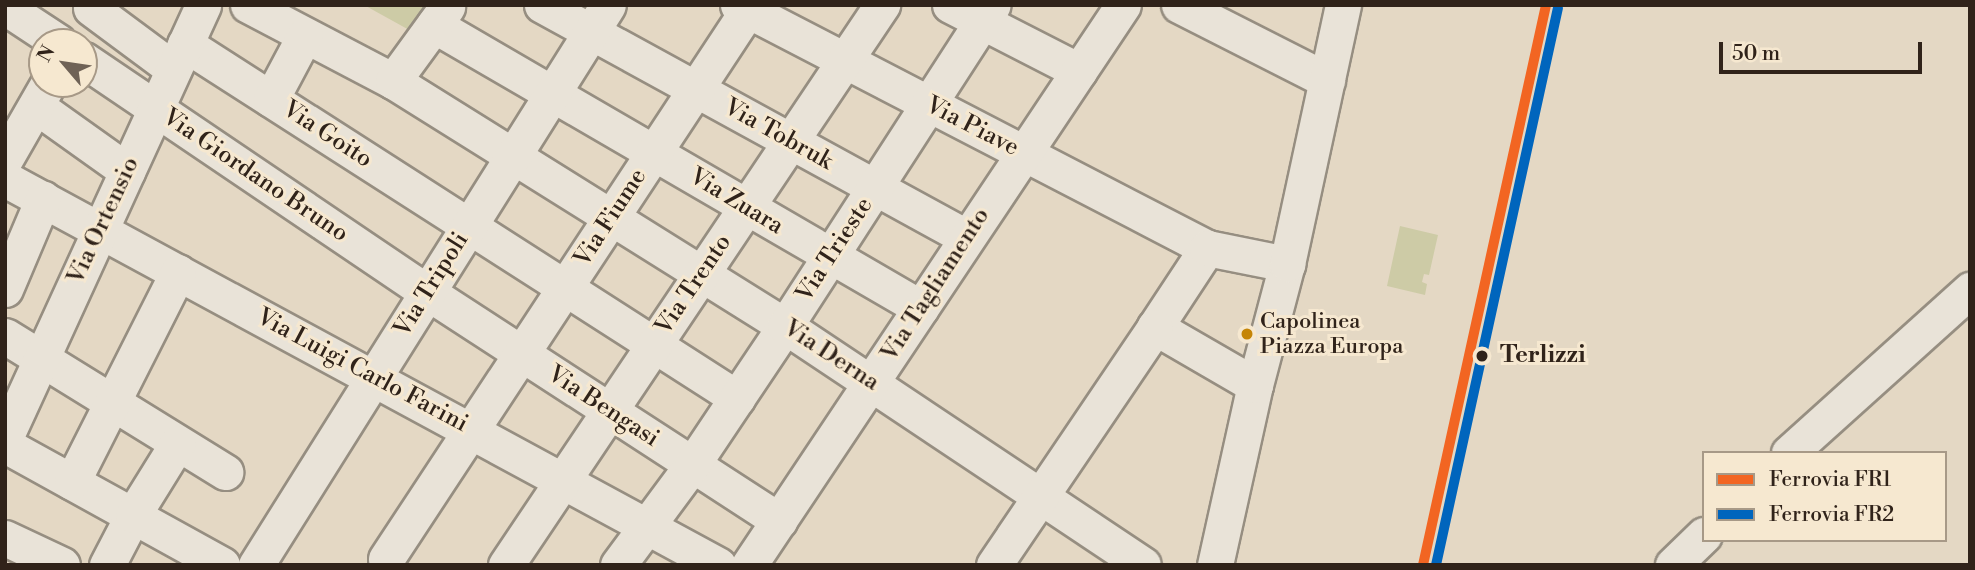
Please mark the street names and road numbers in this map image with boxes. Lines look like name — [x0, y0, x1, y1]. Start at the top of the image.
street label: Via Piave — [921, 91, 1023, 163]
street label: Via Tobruk — [719, 93, 837, 177]
street label: Via Goito — [277, 95, 377, 175]
street label: Via Giordano Bruno — [157, 103, 353, 249]
street label: Via Ortensio — [62, 153, 146, 289]
street label: Via Zuara — [684, 163, 788, 241]
street label: Via Fiume — [569, 164, 653, 272]
street label: Via Trieste — [791, 192, 879, 308]
street label: Via Tagliamento — [876, 203, 996, 367]
street label: Via Tripoli — [389, 227, 475, 343]
street label: Via Trento — [650, 229, 738, 341]
street label: Via Luigi Carlo Farini — [251, 303, 473, 439]
street label: Via Derna — [778, 314, 884, 398]
street label: Via Bengasi — [542, 360, 664, 454]

